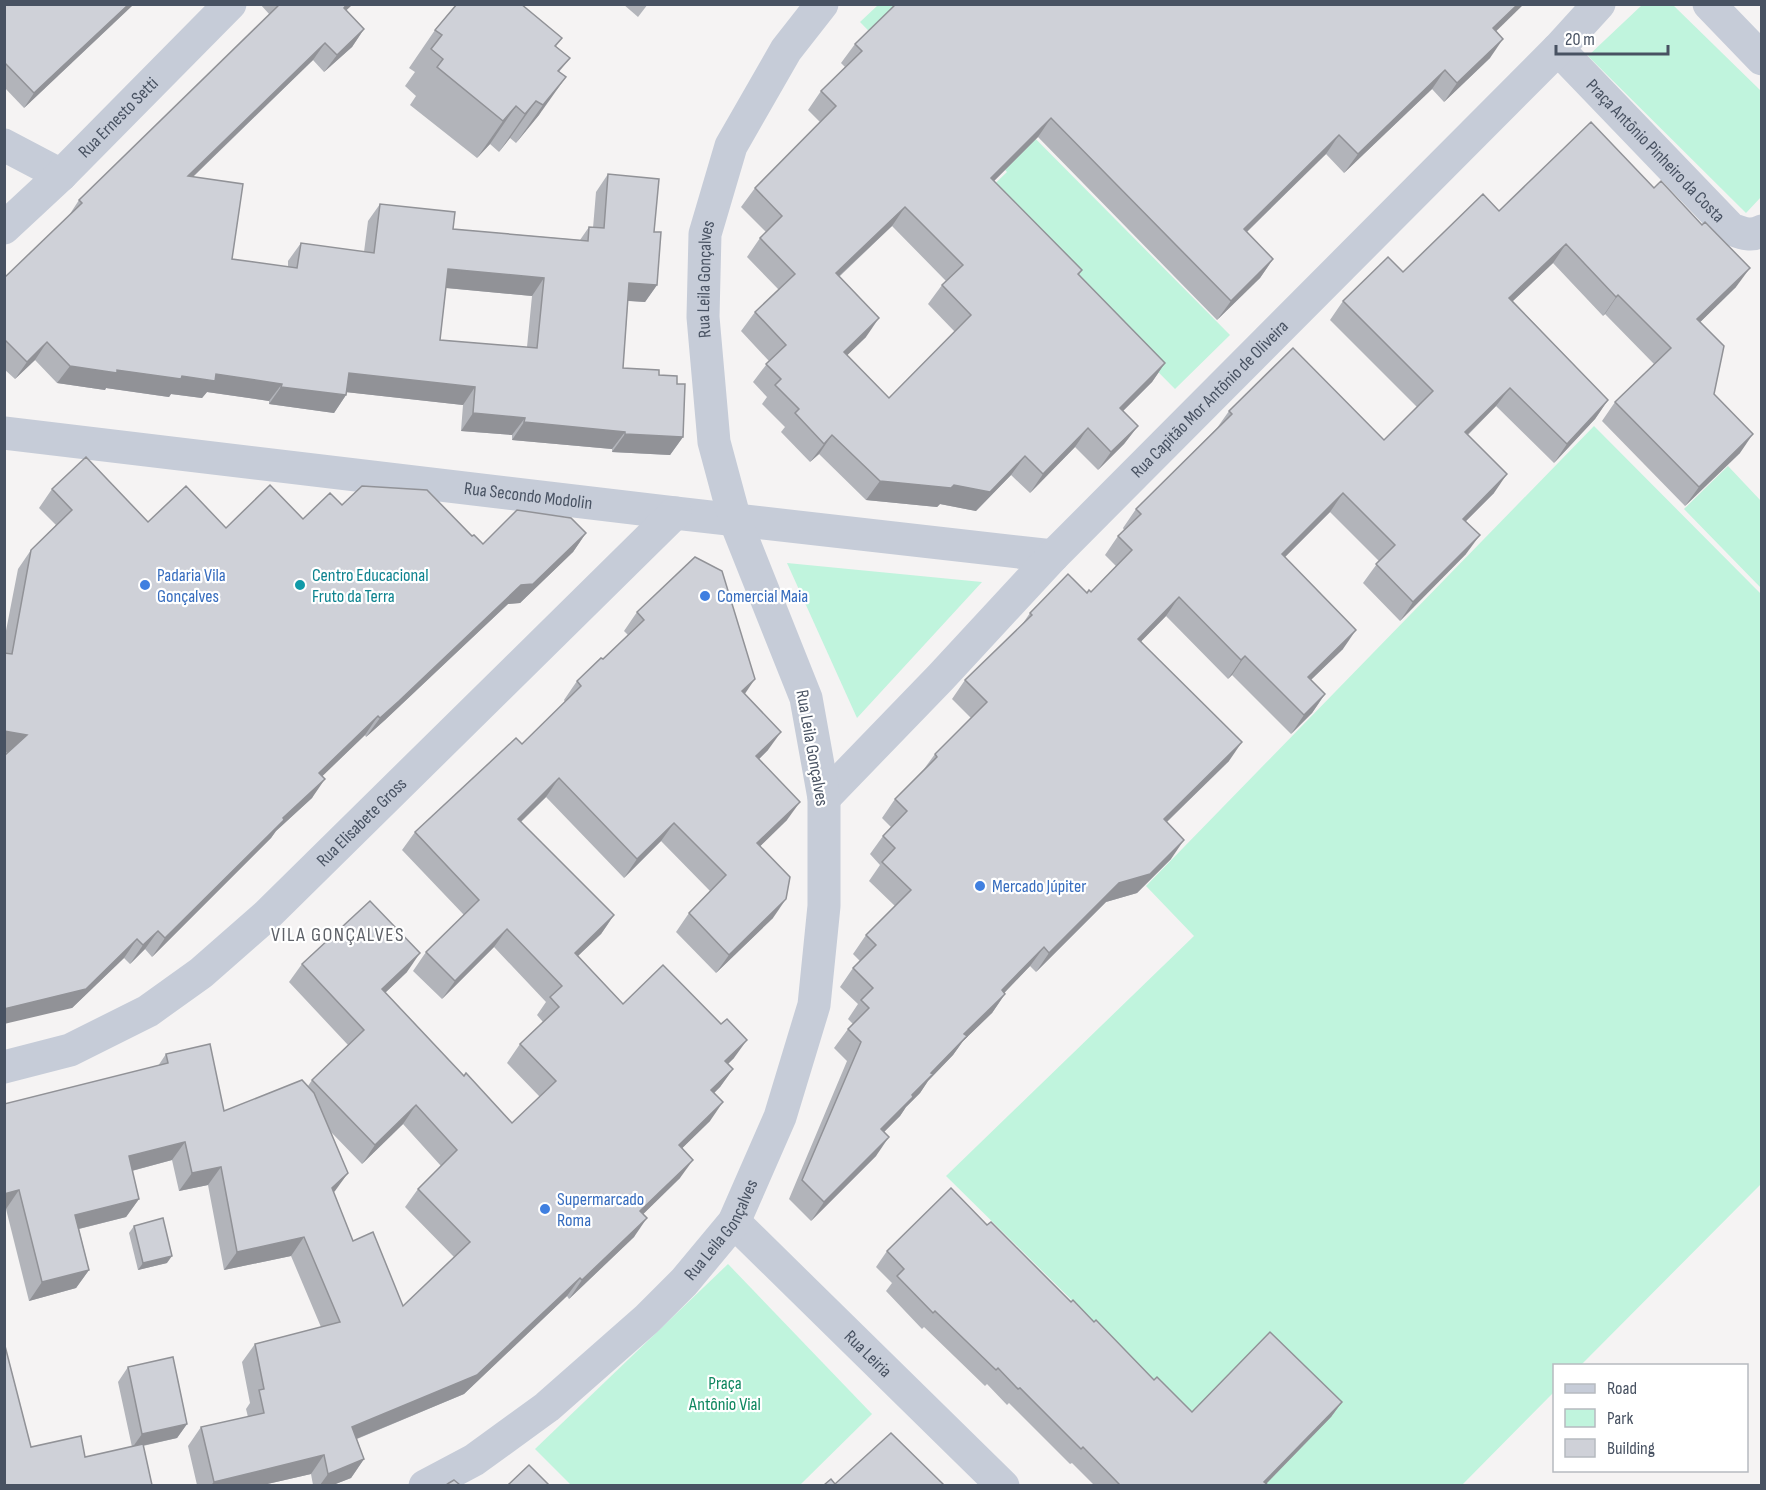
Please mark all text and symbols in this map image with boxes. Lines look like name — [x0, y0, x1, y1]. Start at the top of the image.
scale bar — [1556, 18, 1668, 56]
text: 20 m — [1565, 29, 1595, 50]
street label: Rua Ernesto Setti — [74, 73, 162, 162]
street label: Praça Antônio Pinheiro da Costa — [1582, 75, 1729, 227]
street label: Rua Leila Gonçalves — [692, 218, 719, 339]
street label: Rua Capitão Mor Antônio de Oliveira — [1127, 316, 1292, 482]
street label: Rua Secondo Modolin — [463, 477, 594, 514]
place label: Padaria Vila Gonçalves — [157, 565, 226, 607]
place label: Centro Educacional Fruto da Terra — [312, 565, 429, 607]
marker: Padaria Vila Gonçalves — [138, 578, 152, 592]
marker: Centro Educacional Fruto da Terra — [293, 578, 307, 592]
place label: Comercial Maia — [717, 586, 808, 607]
marker: Comercial Maia — [698, 589, 712, 603]
street label: Rua Leila Gonçalves — [791, 688, 833, 808]
street label: Rua Elisabete Gross — [312, 773, 411, 871]
place label: Mercado Júpiter — [992, 876, 1086, 897]
marker: Mercado Júpiter — [973, 879, 987, 893]
district label: VILA GONÇALVES — [271, 923, 405, 947]
street label: Rua Leila Gonçalves — [680, 1176, 762, 1284]
place label: Supermarcado Roma — [557, 1189, 644, 1231]
marker: Supermarcado Roma — [538, 1202, 552, 1216]
street label: Rua Leiria — [840, 1326, 896, 1382]
legend — [1553, 1364, 1748, 1472]
park label: Praça Antônio Vial — [688, 1373, 761, 1415]
text: Road — [1607, 1378, 1637, 1399]
text: Park — [1607, 1408, 1633, 1429]
text: Building — [1607, 1438, 1655, 1459]

